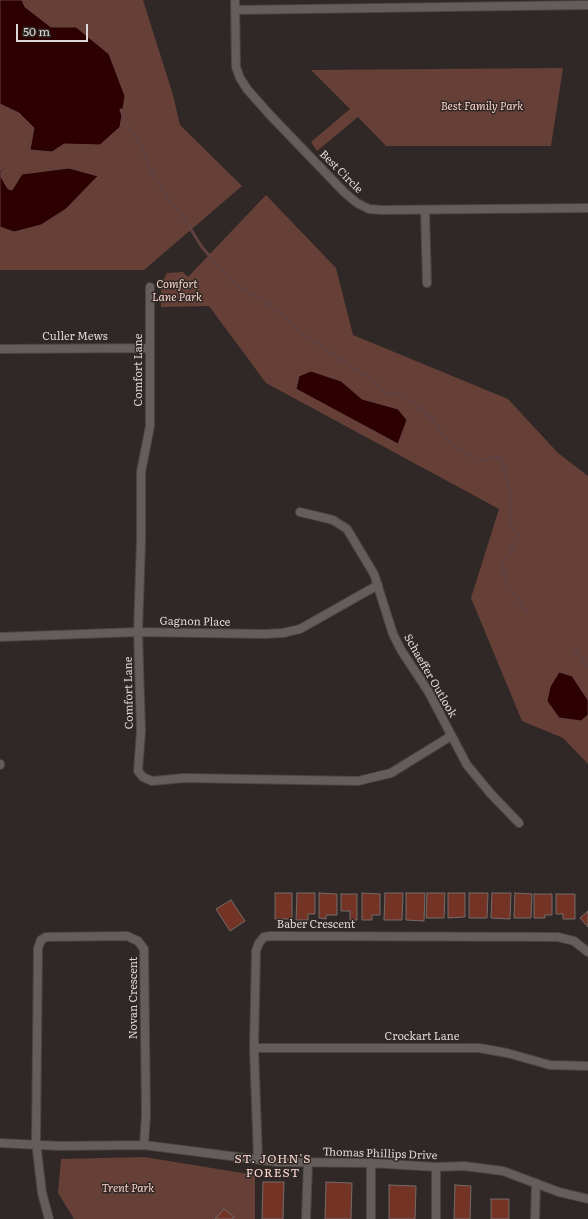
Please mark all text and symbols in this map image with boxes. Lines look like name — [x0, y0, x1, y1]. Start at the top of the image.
scale bar — [18, 16, 90, 42]
text: 50 m — [23, 22, 50, 40]
park label: Best Family Park — [441, 100, 523, 114]
street label: Best Circle — [317, 148, 365, 196]
park label: Comfort Lane Park — [152, 278, 202, 304]
street label: Culler Mews — [42, 330, 108, 344]
street label: Comfort Lane — [132, 334, 146, 406]
street label: Gagnon Place — [160, 615, 230, 629]
street label: Schaeffer Outlook — [401, 632, 459, 720]
street label: Comfort Lane — [122, 657, 136, 729]
street label: Baber Crescent — [277, 918, 355, 932]
street label: Novan Crescent — [127, 957, 141, 1039]
street label: Crockart Lane — [385, 1030, 459, 1044]
street label: Thomas Phillips Drive — [322, 1145, 438, 1163]
district label: ST. JOHN'S FOREST — [235, 1152, 311, 1180]
park label: Trent Park — [102, 1182, 154, 1196]

